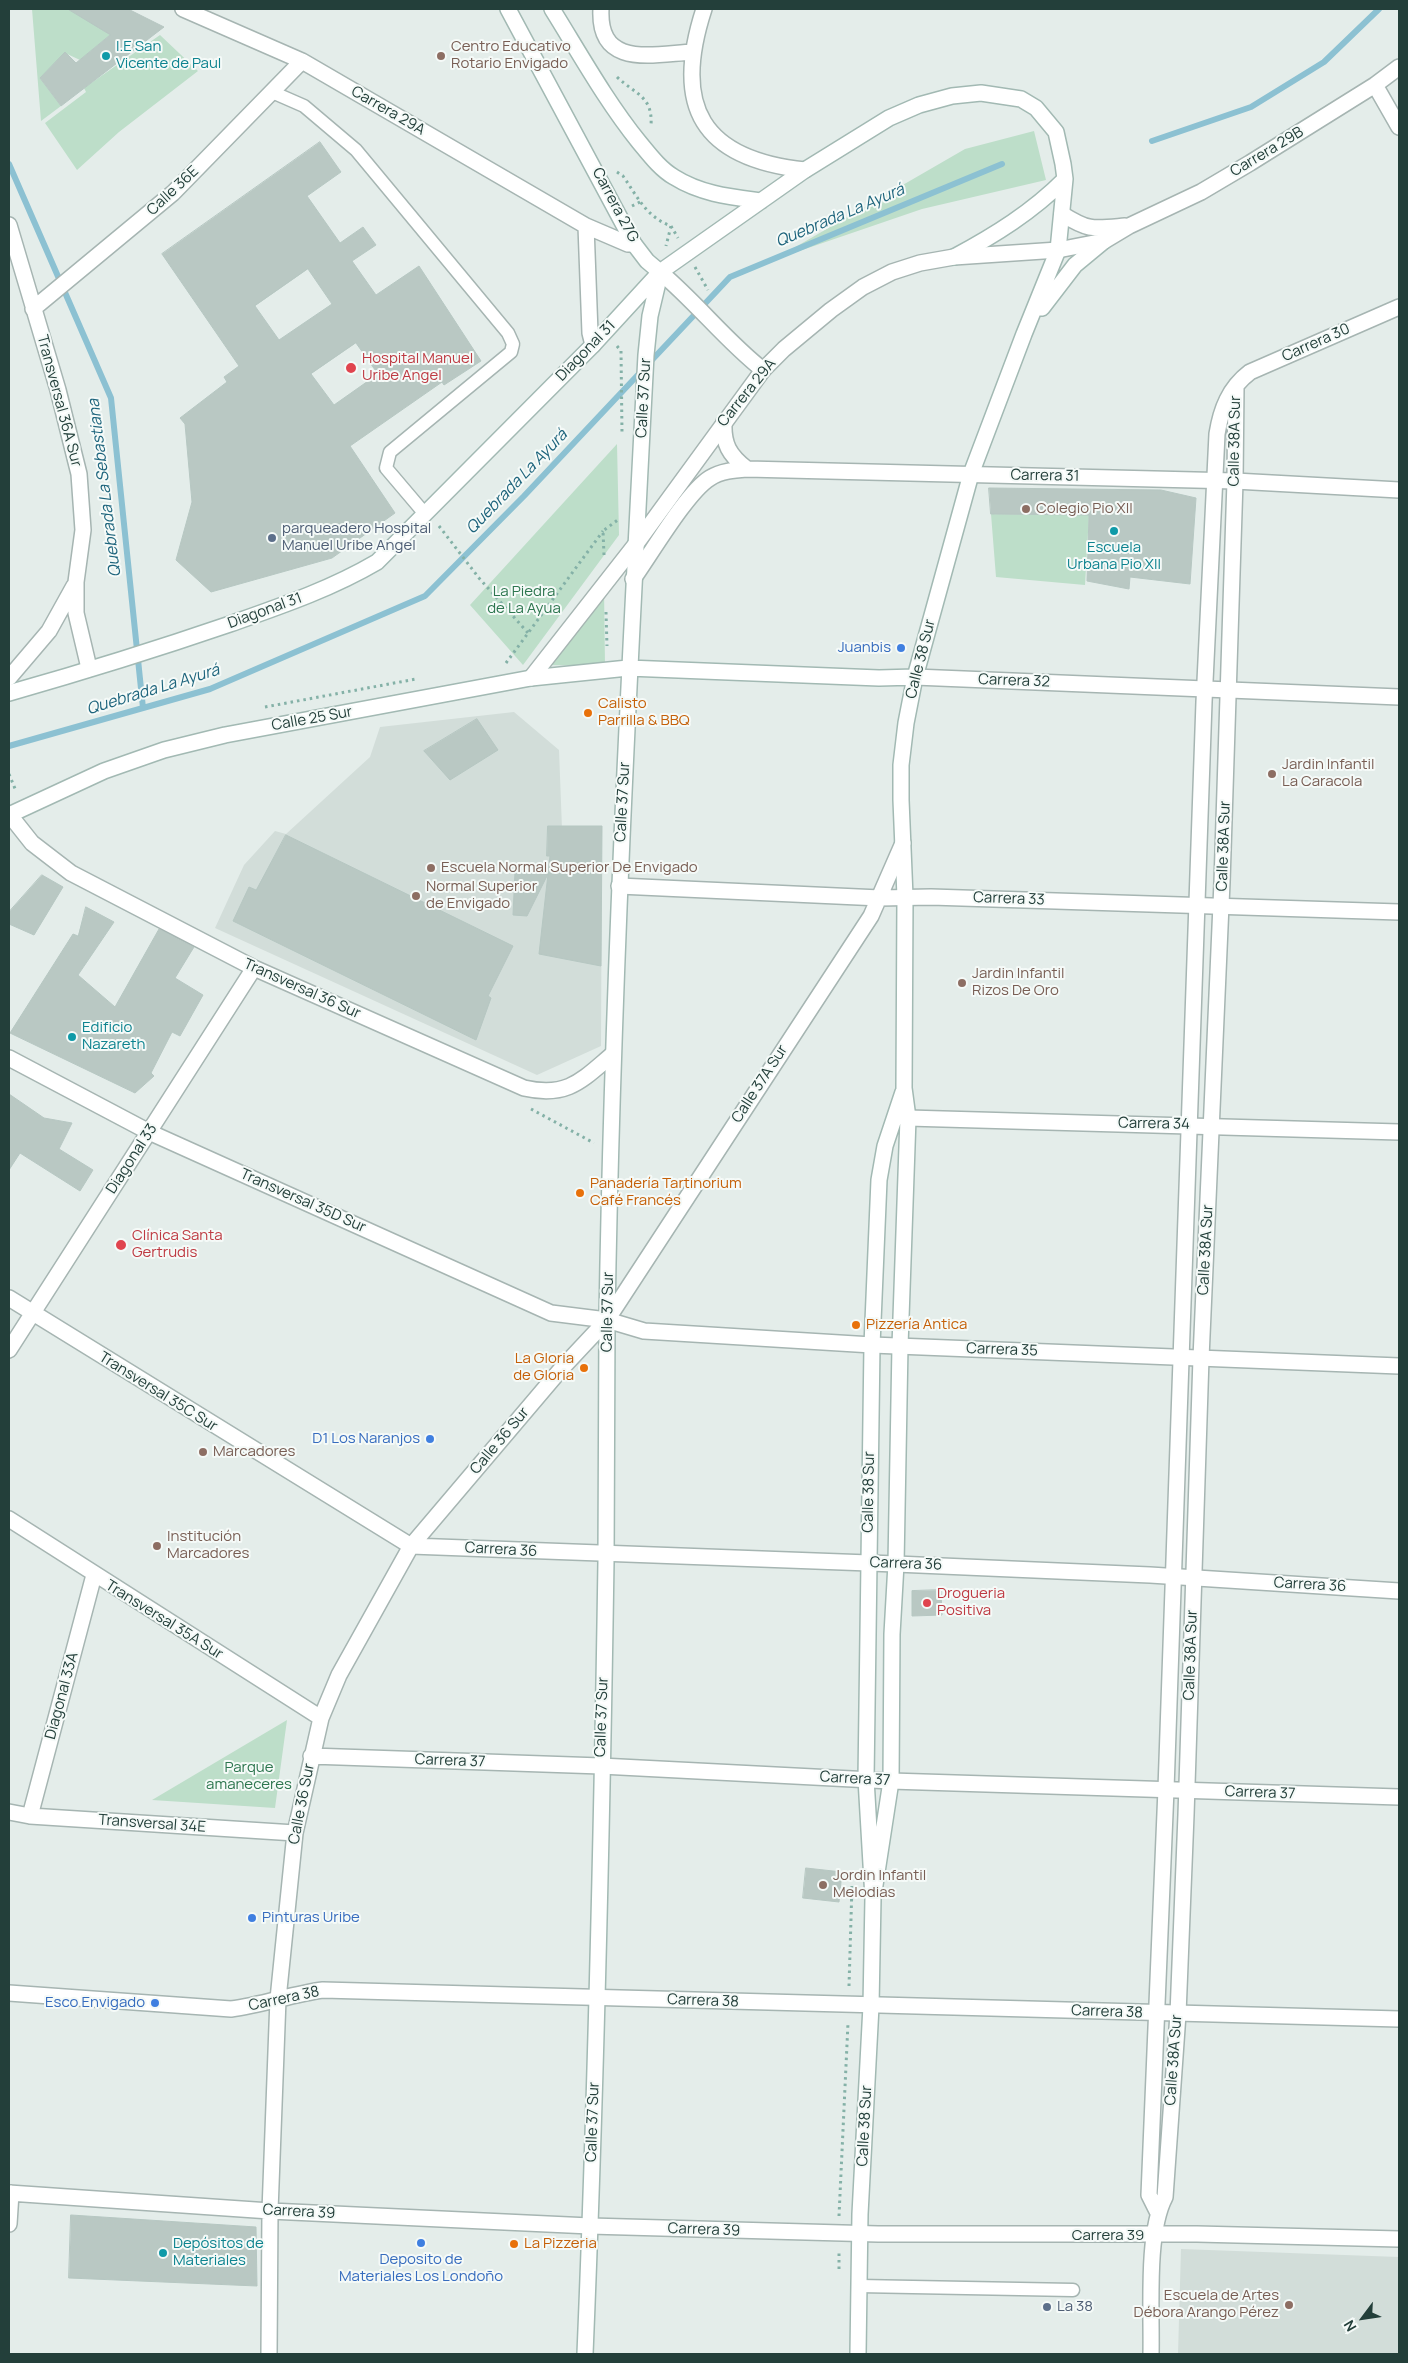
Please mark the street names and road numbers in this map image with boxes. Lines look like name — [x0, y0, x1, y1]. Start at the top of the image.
street label: Carrera 29A — [348, 83, 428, 139]
street label: Carrera 29B — [1227, 123, 1307, 181]
street label: Calle 36E — [143, 163, 203, 219]
street label: Carrera 27G — [588, 165, 642, 245]
street label: Diagonal 31 — [553, 317, 619, 385]
street label: Carrera 30 — [1279, 320, 1353, 366]
street label: Transversal 36A Sur — [33, 333, 85, 469]
street label: Carrera 29A — [714, 355, 780, 431]
street label: Calle 37 Sur — [633, 357, 655, 439]
street label: Calle 38A Sur — [1225, 395, 1245, 487]
street label: Carrera 31 — [1010, 466, 1080, 486]
street label: Diagonal 31 — [225, 589, 305, 633]
street label: Calle 38 Sur — [902, 617, 940, 701]
street label: Carrera 32 — [978, 671, 1050, 691]
street label: Calle 25 Sur — [270, 703, 354, 735]
street label: Calle 37 Sur — [612, 761, 634, 843]
street label: Calle 38A Sur — [1213, 800, 1235, 892]
street label: Carrera 33 — [973, 889, 1045, 909]
street label: Transversal 36 Sur — [241, 955, 363, 1023]
street label: Calle 37A Sur — [728, 1042, 792, 1126]
street label: Carrera 34 — [1118, 1114, 1190, 1134]
street label: Diagonal 33 — [103, 1121, 161, 1197]
street label: Transversal 35D Sur — [237, 1165, 369, 1237]
street label: Calle 38A Sur — [1195, 1204, 1217, 1296]
street label: Calle 37 Sur — [598, 1272, 618, 1352]
street label: Carrera 35 — [966, 1340, 1038, 1360]
street label: Transversal 35C Sur — [95, 1348, 221, 1436]
street label: Calle 36 Sur — [467, 1404, 533, 1478]
street label: Calle 38 Sur — [859, 1451, 879, 1533]
street label: Carrera 36 — [464, 1539, 538, 1561]
street label: Carrera 36 — [869, 1554, 943, 1574]
street label: Carrera 36 — [1273, 1574, 1347, 1596]
street label: Transversal 35A Sur — [102, 1577, 226, 1663]
street label: Calle 38A Sur — [1180, 1609, 1202, 1701]
street label: Diagonal 33A — [42, 1650, 82, 1742]
street label: Calle 37 Sur — [592, 1677, 612, 1757]
street label: Carrera 37 — [414, 1751, 486, 1771]
street label: Calle 36 Sur — [285, 1762, 319, 1846]
street label: Carrera 37 — [819, 1768, 891, 1790]
street label: Carrera 37 — [1224, 1783, 1296, 1803]
street label: Transversal 34E — [98, 1811, 206, 1837]
street label: Carrera 38 — [247, 1983, 321, 2015]
street label: Carrera 38 — [667, 1991, 739, 2011]
street label: Carrera 38 — [1071, 2002, 1143, 2022]
street label: Calle 38A Sur — [1162, 2014, 1186, 2106]
street label: Calle 37 Sur — [583, 2082, 603, 2162]
street label: Calle 38 Sur — [854, 2085, 876, 2167]
street label: Carrera 39 — [262, 2201, 336, 2223]
street label: Carrera 39 — [667, 2220, 741, 2240]
street label: Carrera 39 — [1072, 2227, 1144, 2245]

